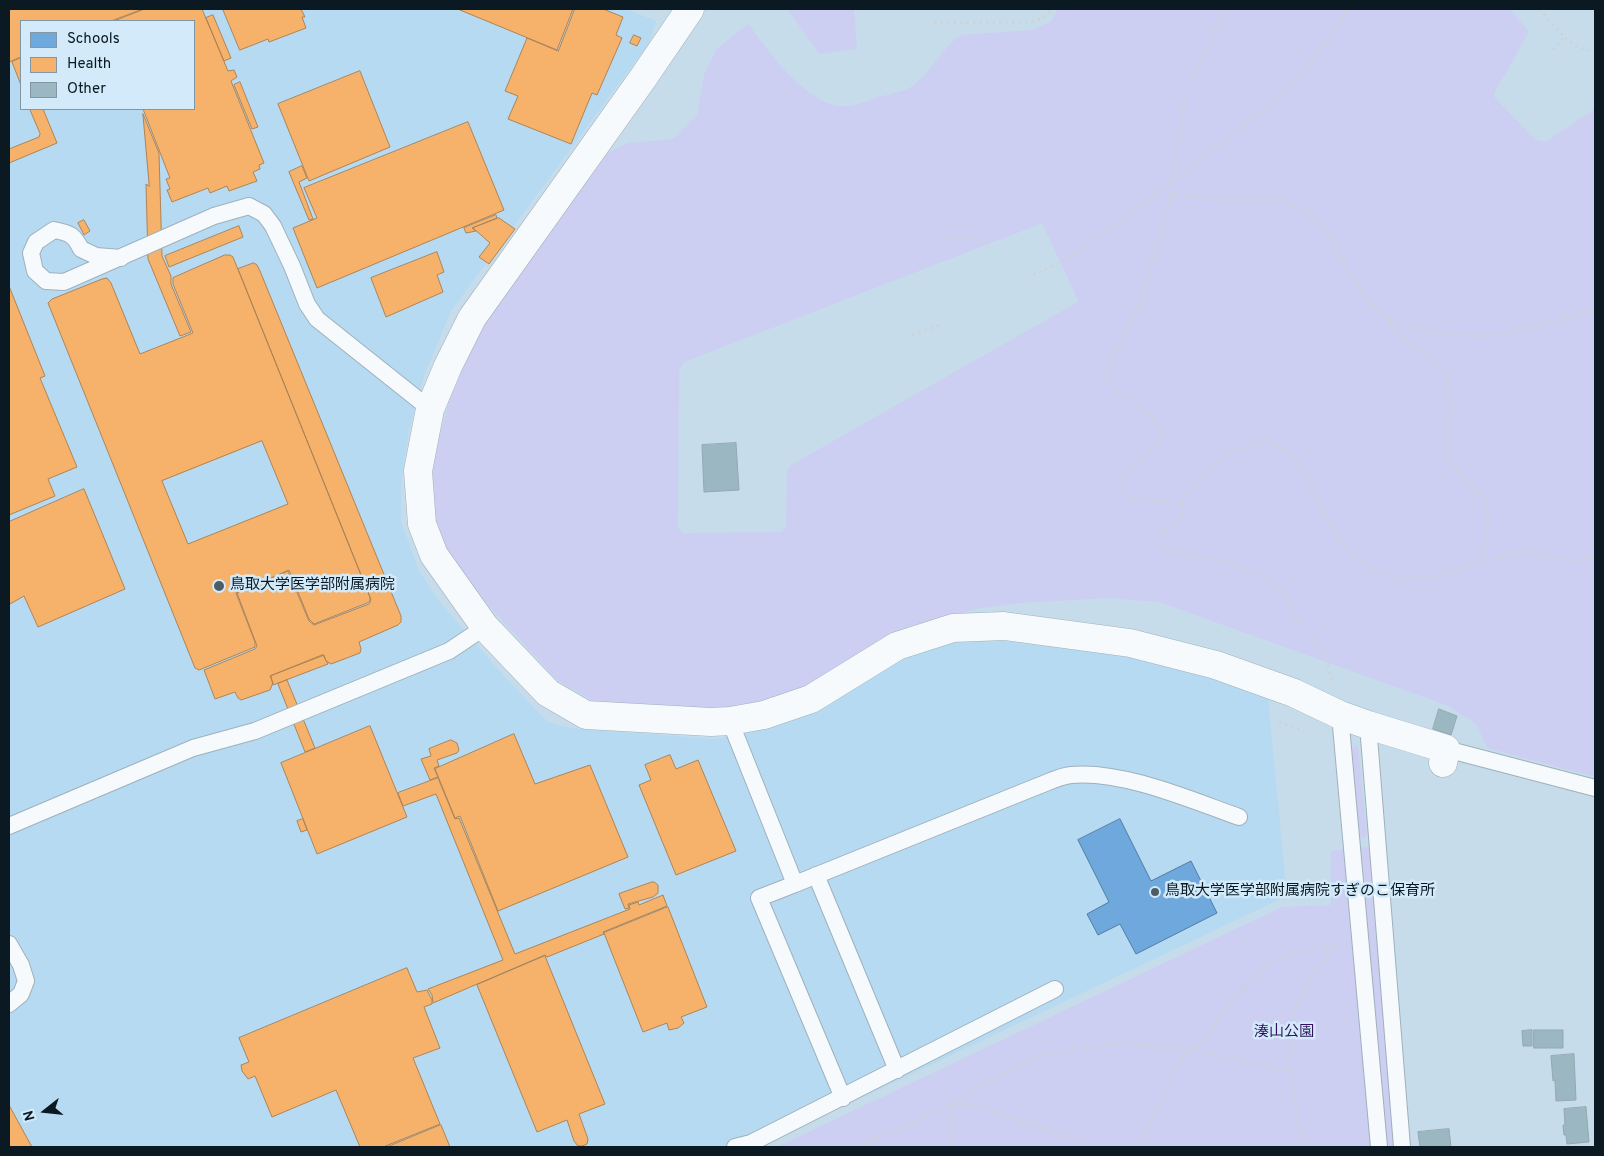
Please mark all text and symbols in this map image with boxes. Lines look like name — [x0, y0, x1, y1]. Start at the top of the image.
legend — [20, 20, 195, 110]
text: Schools — [67, 30, 120, 49]
text: Health — [67, 55, 111, 74]
text: Other — [67, 80, 106, 99]
place label: 鳥取大学医学部附属病院 — [230, 577, 395, 595]
marker: 鳥取大学医学部附属病院 — [212, 579, 226, 593]
place label: 鳥取大学医学部附属病院すぎのこ保育所 — [1165, 883, 1435, 901]
marker: 鳥取大学医学部附属病院すぎのこ保育所 — [1149, 886, 1161, 898]
park label: 湊山公園 — [1254, 1024, 1314, 1042]
north arrow — [20, 1086, 70, 1136]
text: N — [21, 1108, 40, 1122]

